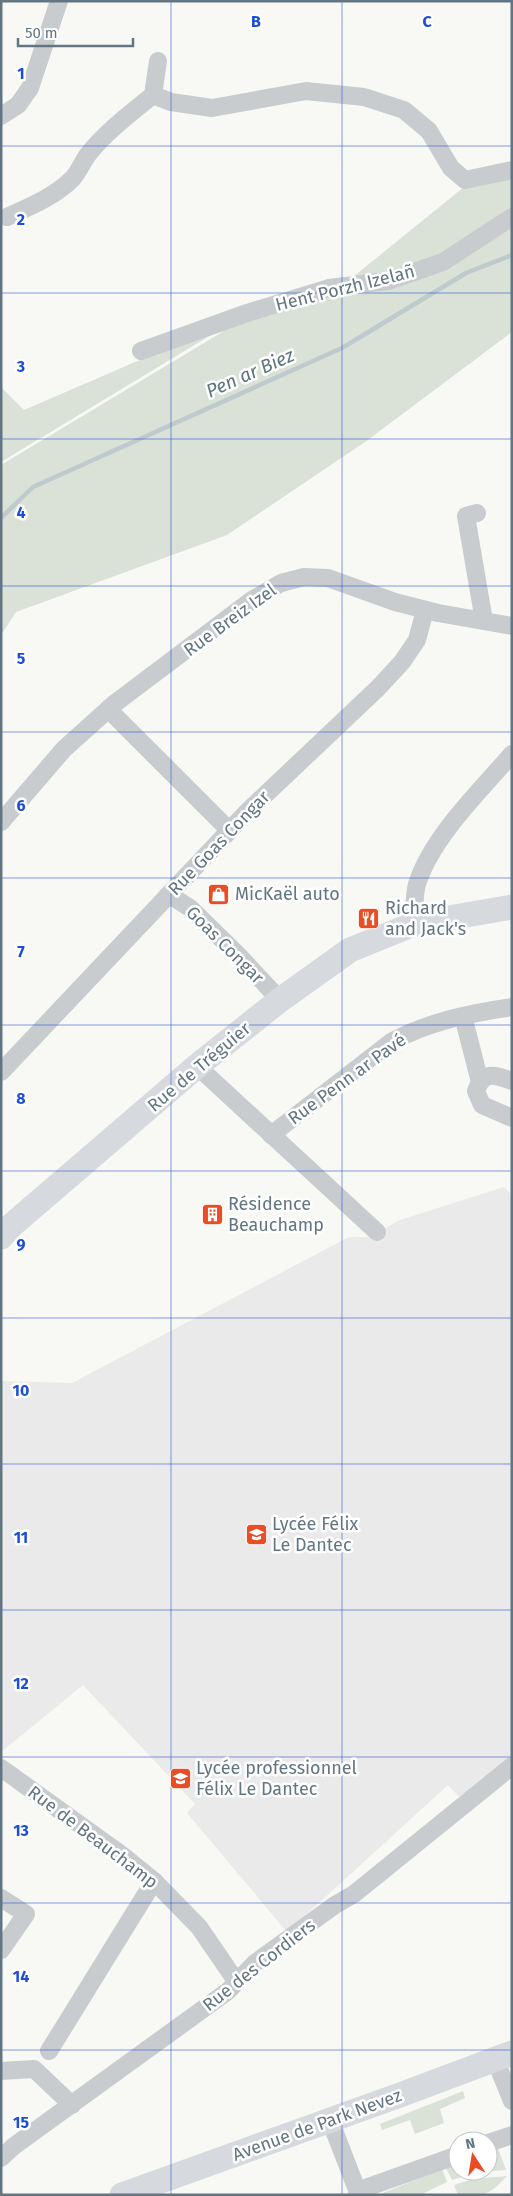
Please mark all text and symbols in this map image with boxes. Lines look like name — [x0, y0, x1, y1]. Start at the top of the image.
text: B — [251, 12, 261, 31]
text: C — [422, 12, 432, 31]
scale bar — [18, 15, 132, 47]
text: 50 m — [25, 24, 58, 42]
text: 1 — [17, 64, 25, 83]
text: 2 — [17, 210, 25, 229]
street label: Hent Porzh Izelañ — [273, 260, 417, 316]
water label: Pen ar Biez — [203, 343, 298, 403]
text: 3 — [16, 357, 25, 376]
text: 4 — [16, 503, 26, 522]
street label: Rue Breiz Izel — [179, 579, 281, 661]
text: 5 — [17, 649, 26, 668]
street label: Rue Goas Congar — [164, 786, 275, 900]
text: 6 — [16, 796, 26, 815]
shop icon: MicKaël auto — [207, 882, 231, 906]
place label: MicKaël auto — [235, 883, 340, 905]
place label: Richard and Jack's — [385, 897, 466, 940]
street label: Goas Congar — [182, 902, 269, 989]
restaurant icon: Richard and Jack's — [357, 906, 381, 930]
text: 7 — [17, 942, 25, 961]
street label: Rue de Tréguier — [143, 1017, 255, 1116]
street label: Rue Penn ar Pavé — [284, 1029, 410, 1129]
text: 8 — [16, 1089, 26, 1108]
place label: Résidence Beauchamp — [228, 1193, 324, 1236]
building icon: Résidence Beauchamp — [200, 1202, 224, 1226]
text: 9 — [17, 1235, 26, 1254]
text: 10 — [13, 1381, 29, 1400]
place label: Lycée Félix Le Dantec — [272, 1513, 359, 1556]
school or university icon: Lycée Félix Le Dantec — [244, 1522, 268, 1546]
text: 11 — [14, 1528, 28, 1547]
text: 12 — [13, 1674, 29, 1693]
place label: Lycée professionnel Félix Le Dantec — [196, 1757, 357, 1800]
school or university icon: Lycée professionnel Félix Le Dantec — [168, 1766, 192, 1790]
street label: Rue de Beauchamp — [24, 1781, 162, 1893]
text: 13 — [13, 1821, 29, 1840]
street label: Rue des Cordiers — [198, 1914, 320, 2016]
text: 14 — [13, 1967, 29, 1986]
street label: Avenue de Park Nevez — [229, 2084, 405, 2166]
text: 15 — [13, 2113, 29, 2132]
north arrow — [448, 2131, 498, 2181]
text: N — [464, 2134, 477, 2153]

